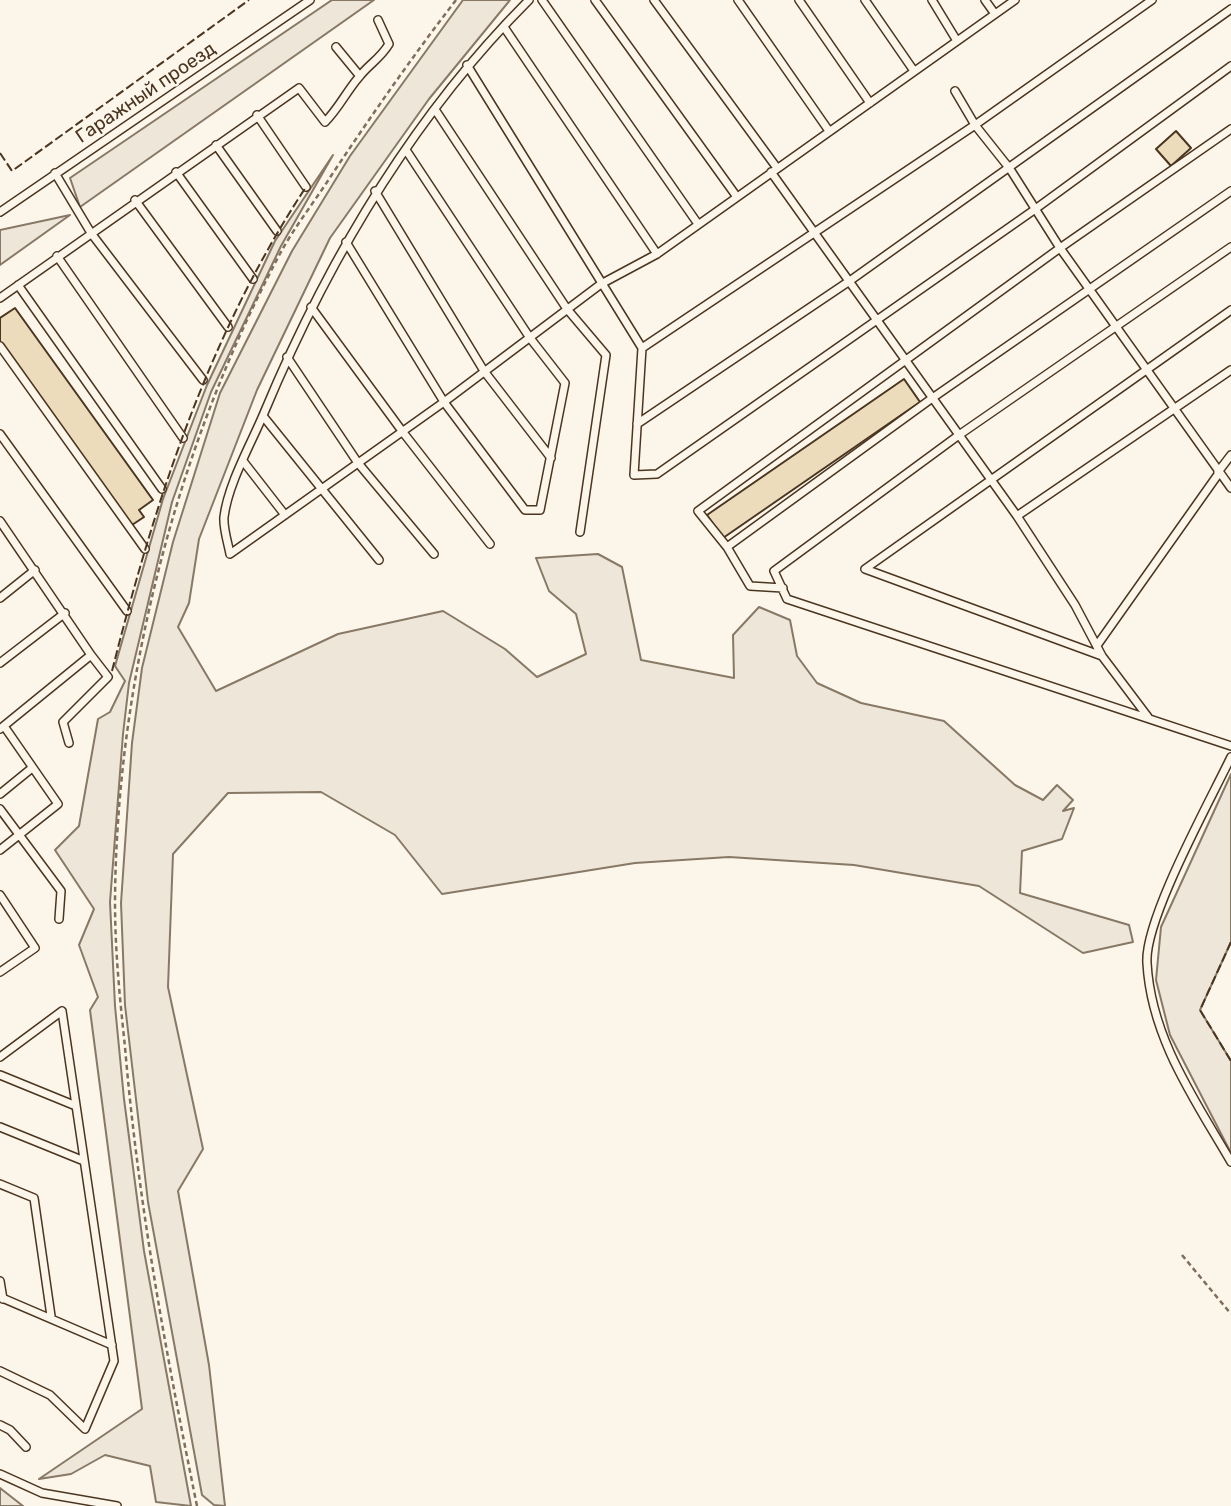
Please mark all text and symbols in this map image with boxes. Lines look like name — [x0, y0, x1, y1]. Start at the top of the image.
street label: Гаражный проезд — [72, 38, 220, 148]

